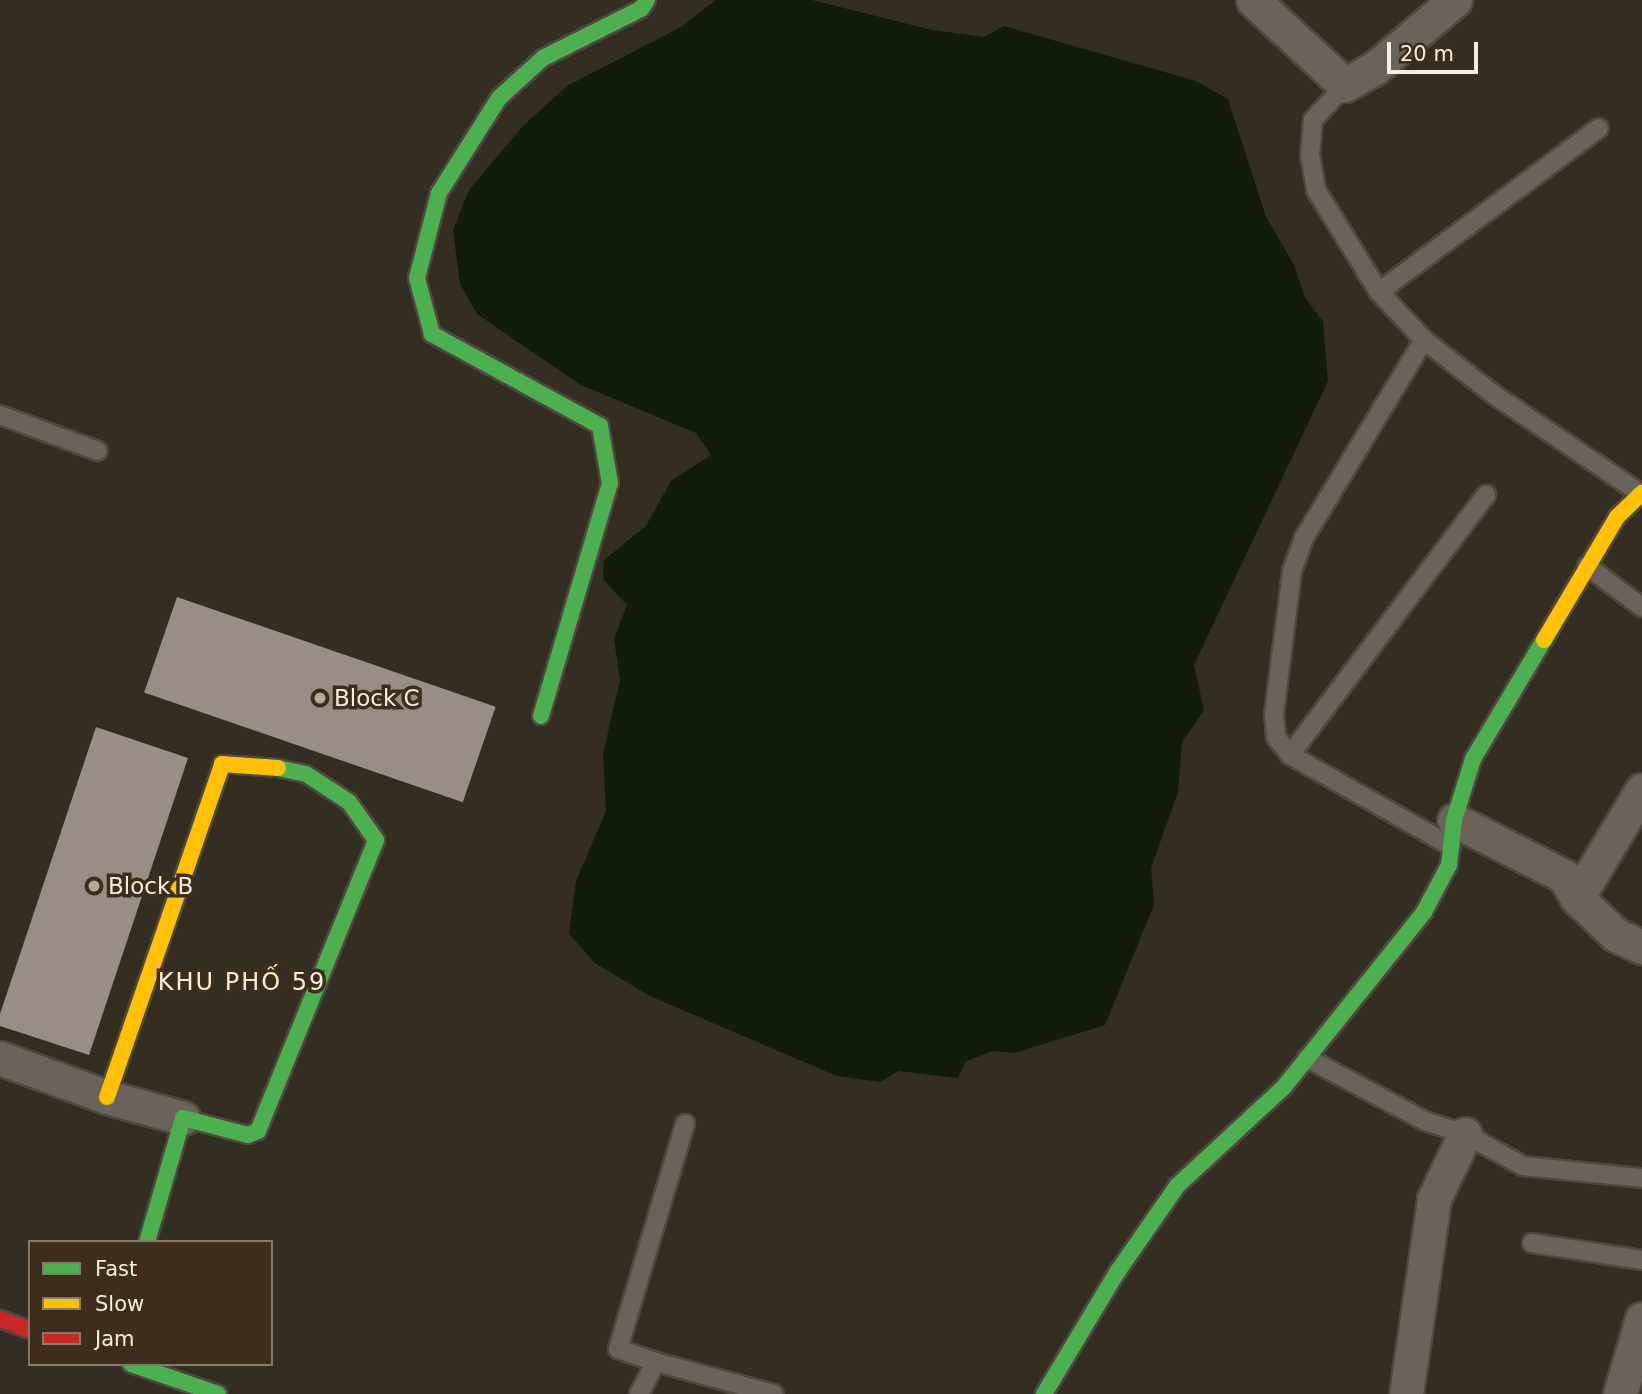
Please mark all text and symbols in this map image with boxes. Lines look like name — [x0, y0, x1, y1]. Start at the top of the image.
scale bar — [1390, 28, 1481, 72]
text: 20 m — [1400, 42, 1454, 66]
place label: Block C — [334, 684, 420, 712]
marker: Block C — [312, 690, 328, 706]
place label: Block B — [108, 872, 193, 900]
marker: Block B — [86, 878, 102, 894]
district label: KHU PHỐ 59 — [159, 969, 325, 997]
legend — [28, 1240, 273, 1366]
text: Fast — [95, 1257, 137, 1281]
text: Slow — [95, 1292, 144, 1316]
text: Jam — [95, 1327, 135, 1351]

